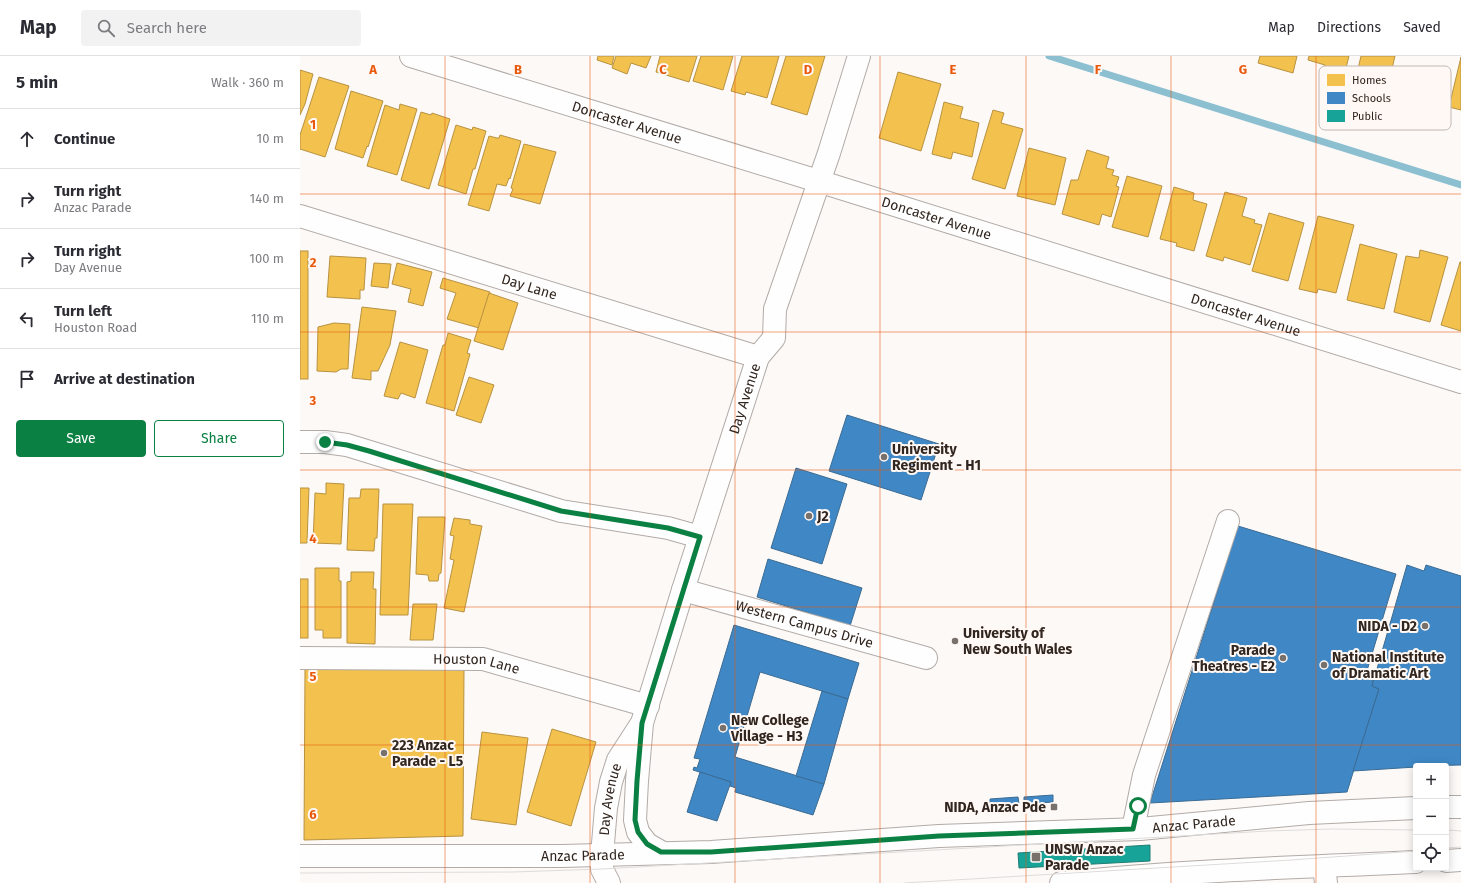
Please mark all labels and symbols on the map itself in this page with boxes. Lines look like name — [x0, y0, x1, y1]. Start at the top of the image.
text: A — [368, 62, 377, 77]
text: B — [514, 62, 522, 77]
text: C — [659, 62, 667, 77]
text: D — [804, 62, 813, 77]
text: E — [950, 62, 957, 77]
text: F — [1095, 62, 1102, 77]
text: G — [1239, 62, 1247, 77]
legend — [1319, 66, 1451, 130]
text: Homes — [1352, 74, 1386, 87]
text: Schools — [1352, 92, 1391, 105]
street label: Doncaster Avenue — [570, 97, 684, 147]
text: Public — [1352, 110, 1383, 123]
text: 1 — [310, 117, 316, 132]
street label: Doncaster Avenue — [880, 193, 994, 243]
text: 2 — [310, 255, 317, 270]
street label: Day Lane — [500, 270, 559, 303]
street label: Doncaster Avenue — [1189, 290, 1303, 340]
street label: Day Avenue — [725, 361, 764, 436]
text: 3 — [309, 393, 317, 408]
route end — [316, 433, 334, 451]
place label: University Regiment - H1 — [892, 441, 981, 474]
marker: University Regiment - H1 — [879, 452, 889, 462]
place label: J2 — [816, 508, 829, 525]
marker: J2 — [804, 511, 814, 521]
text: 4 — [309, 531, 317, 546]
street label: Western Campus Drive — [733, 597, 875, 651]
place label: NIDA - D2 — [1358, 618, 1417, 635]
marker: NIDA - D2 — [1420, 621, 1430, 631]
place label: University of New South Wales — [963, 625, 1073, 658]
marker: University of New South Wales — [950, 636, 960, 646]
place label: Parade Theatres - E2 — [1192, 642, 1275, 675]
place label: National Institute of Dramatic Art — [1332, 649, 1444, 682]
street label: Houston Lane — [433, 650, 522, 678]
marker: Parade Theatres - E2 — [1278, 653, 1288, 663]
marker: National Institute of Dramatic Art — [1319, 660, 1329, 670]
text: 5 — [310, 669, 317, 684]
place label: New College Village - H3 — [730, 712, 809, 745]
marker: New College Village - H3 — [718, 723, 728, 733]
place label: 223 Anzac Parade - L5 — [392, 737, 464, 770]
marker: 223 Anzac Parade - L5 — [379, 748, 389, 758]
street label: Day Avenue — [595, 761, 625, 836]
route start — [1129, 797, 1147, 815]
place label: NIDA, Anzac Pde — [944, 799, 1046, 816]
marker: NIDA, Anzac Pde — [1049, 802, 1059, 812]
text: 6 — [309, 807, 317, 822]
street label: Anzac Parade — [1152, 811, 1237, 836]
place label: UNSW Anzac Parade — [1045, 841, 1124, 874]
street label: Anzac Parade — [541, 846, 625, 865]
marker: UNSW Anzac Parade — [1030, 851, 1042, 863]

